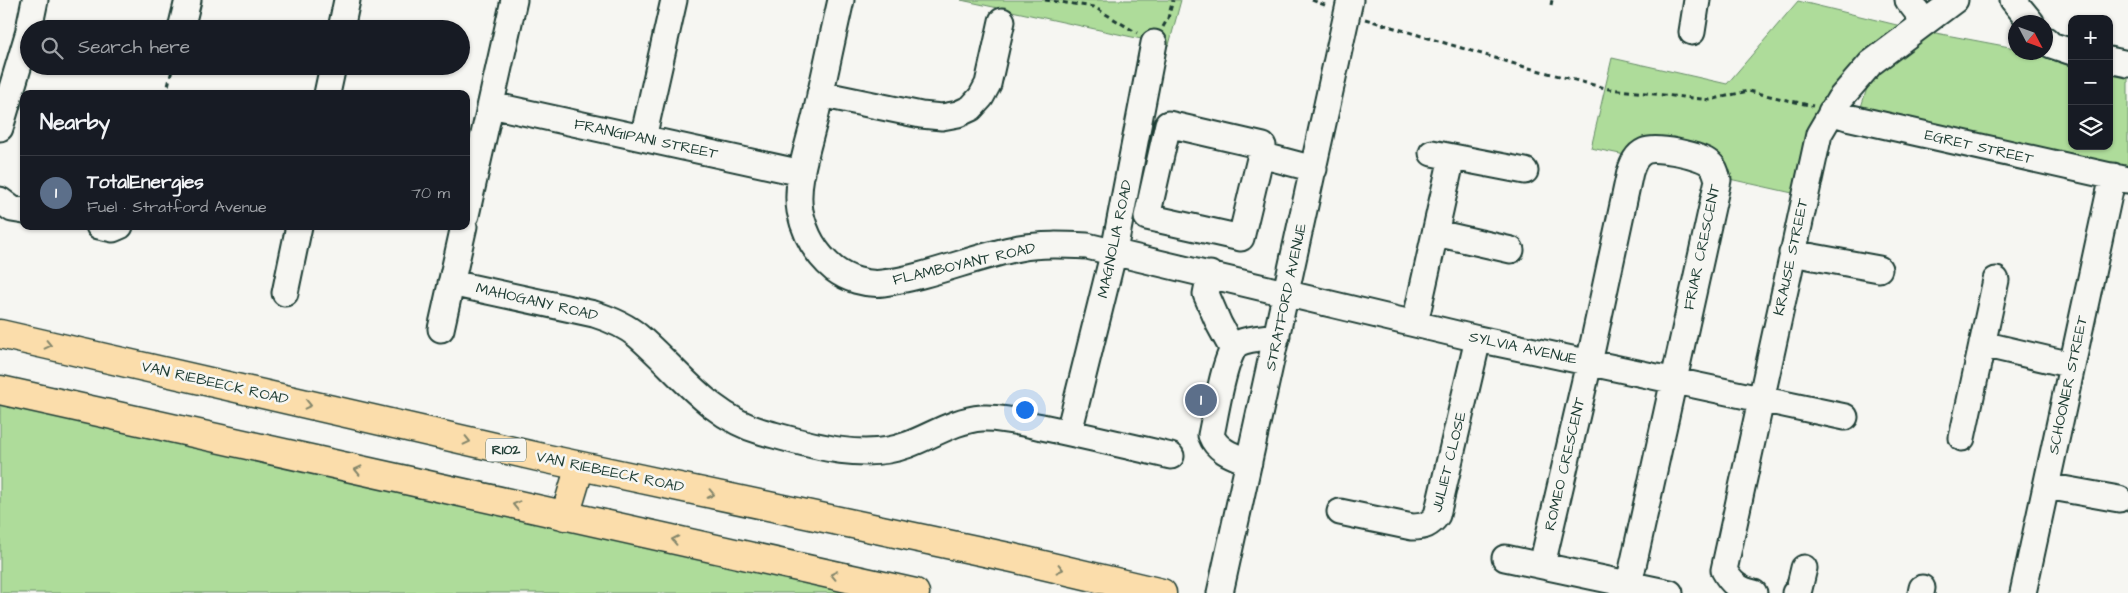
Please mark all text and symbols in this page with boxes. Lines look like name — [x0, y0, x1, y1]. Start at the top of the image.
north arrow — [2008, 15, 2053, 60]
map controls — [2068, 15, 2113, 150]
button: + — [2068, 15, 2113, 60]
search box — [20, 20, 470, 75]
icon: search — [38, 34, 66, 62]
text: Search here — [78, 34, 190, 61]
button: − — [2068, 60, 2113, 105]
button: layers — [2068, 105, 2113, 150]
text: Nearby — [40, 108, 110, 137]
street label: FRANGIPANI STREET — [572, 114, 720, 165]
street label: EGRET STREET — [1923, 124, 2036, 170]
text: TotalEnergies — [87, 169, 204, 196]
street label: MAGNOLIA ROAD — [1092, 178, 1138, 300]
text: 1 — [55, 182, 57, 204]
text: 70 m — [411, 182, 450, 204]
street label: FRIAR CRESCENT — [1678, 182, 1726, 312]
text: Fuel · Stratford Avenue — [87, 196, 267, 218]
street label: KRAUSE STREET — [1768, 196, 1814, 317]
street label: STRATFORD AVENUE — [1260, 221, 1312, 373]
street label: FLAMBOYANT ROAD — [891, 237, 1038, 291]
street label: MAHOGANY ROAD — [474, 278, 600, 326]
street label: SCHOONER STREET — [2043, 313, 2093, 456]
street label: SYLVIA AVENUE — [1467, 326, 1579, 370]
one-way arrow — [43, 339, 52, 350]
street label: VAN RIEBEECK ROAD — [139, 356, 291, 410]
pin: 1 — [1185, 381, 1217, 419]
street label: ROMEO CRESCENT — [1539, 395, 1591, 533]
your location — [1012, 397, 1038, 423]
one-way arrow — [304, 399, 313, 410]
street label: JULIET CLOSE — [1426, 409, 1472, 514]
one-way arrow — [462, 435, 471, 446]
road number: R102 — [486, 438, 526, 462]
street label: VAN RIEBEECK ROAD — [534, 446, 686, 498]
one-way arrow — [353, 465, 362, 476]
one-way arrow — [707, 488, 715, 499]
one-way arrow — [512, 500, 521, 511]
one-way arrow — [671, 535, 679, 546]
one-way arrow — [1056, 563, 1065, 574]
one-way arrow — [829, 570, 838, 581]

